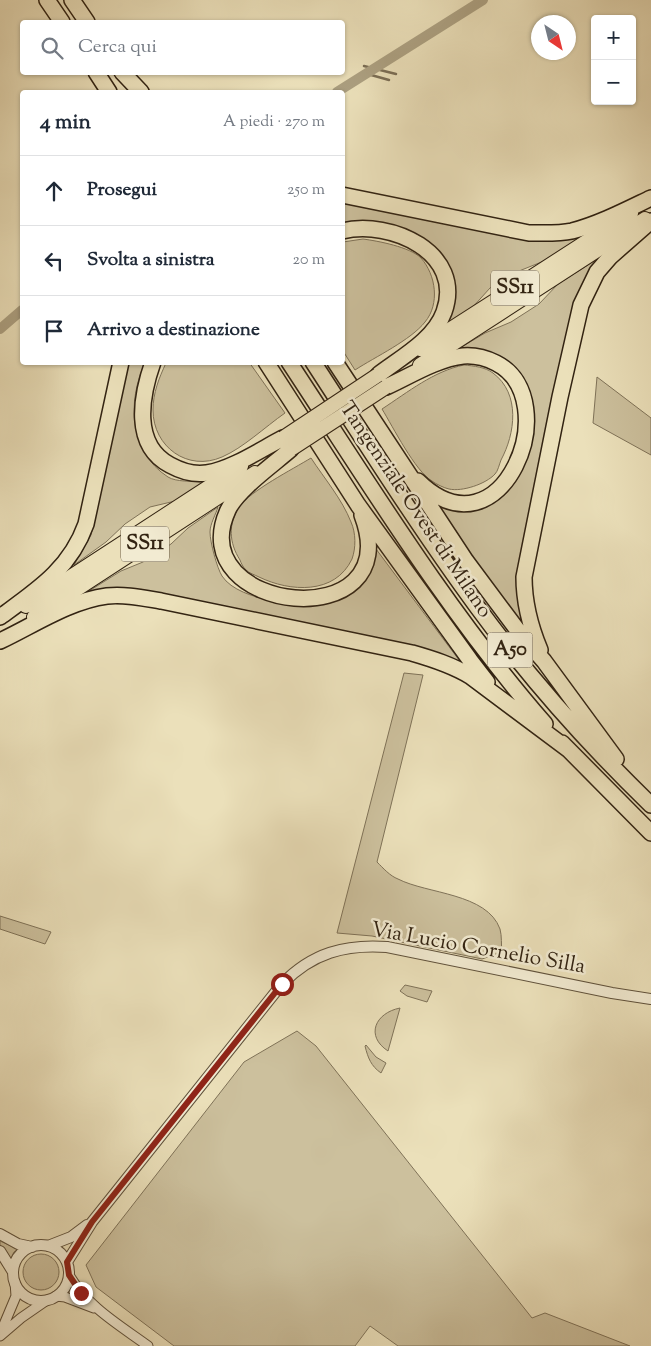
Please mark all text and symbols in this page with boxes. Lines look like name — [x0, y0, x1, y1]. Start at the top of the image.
north arrow — [531, 15, 576, 60]
map controls — [591, 15, 636, 105]
button: + — [591, 15, 636, 60]
search box — [20, 20, 345, 75]
icon: search — [38, 34, 66, 62]
text: Cerca qui — [78, 34, 157, 61]
button: − — [591, 60, 636, 105]
text: 4 min — [40, 108, 91, 138]
text: A piedi · 270 m — [223, 111, 325, 134]
icon: ahead — [40, 177, 68, 205]
text: Prosegui — [87, 177, 157, 204]
text: 250 m — [287, 179, 325, 202]
icon: left — [40, 247, 68, 275]
text: Svolta a sinistra — [87, 247, 215, 274]
text: 20 m — [292, 249, 325, 272]
road number: SS11 — [491, 270, 539, 306]
icon: arrive — [40, 317, 68, 345]
text: Arrivo a destinazione — [87, 317, 260, 344]
street label: Tangenziale Ovest di Milano — [331, 396, 499, 624]
road number: SS11 — [121, 526, 169, 562]
road number: A50 — [488, 632, 532, 668]
street label: Via Lucio Cornelio Silla — [369, 915, 588, 983]
route start — [271, 973, 294, 996]
route end — [70, 1282, 93, 1305]

